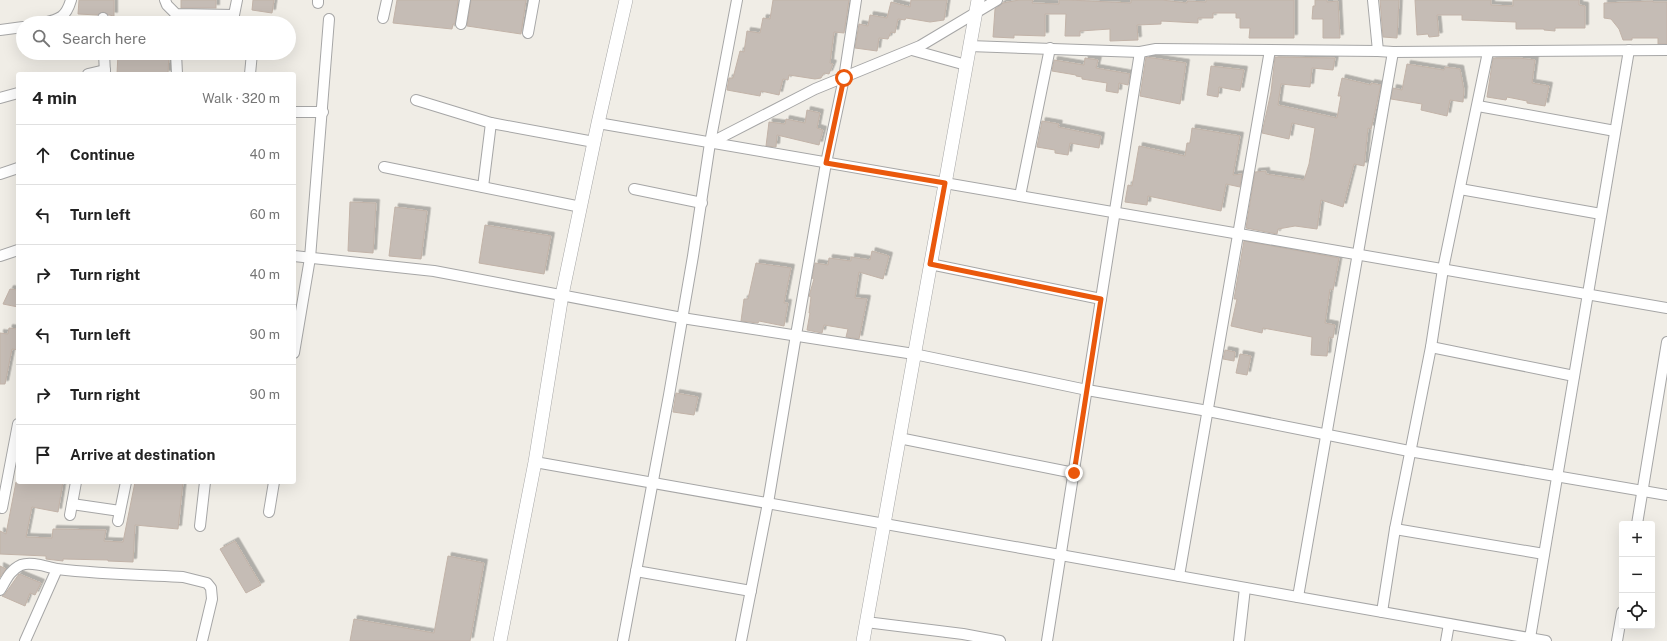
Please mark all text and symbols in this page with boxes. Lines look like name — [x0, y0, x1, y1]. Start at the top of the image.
search box — [16, 16, 296, 60]
icon: search — [30, 27, 52, 49]
text: Search here — [62, 30, 146, 47]
route start — [835, 69, 853, 87]
text: 4 min — [32, 88, 77, 108]
text: Walk · 320 m — [202, 91, 280, 106]
icon: ahead — [32, 144, 54, 166]
text: Continue — [70, 146, 135, 163]
text: 40 m — [249, 147, 280, 162]
icon: left — [32, 204, 54, 226]
text: Turn left — [70, 206, 131, 223]
text: 60 m — [250, 207, 280, 222]
icon: right — [32, 264, 54, 286]
text: Turn right — [70, 266, 140, 283]
text: 40 m — [249, 267, 280, 282]
icon: left — [32, 324, 54, 346]
text: Turn left — [70, 326, 131, 343]
text: 90 m — [250, 327, 280, 342]
icon: right — [32, 384, 54, 406]
text: Turn right — [70, 386, 140, 403]
text: 90 m — [250, 387, 280, 402]
icon: arrive — [32, 444, 54, 466]
text: Arrive at destination — [70, 446, 215, 463]
route end — [1065, 464, 1083, 482]
map controls — [1619, 521, 1655, 629]
button: + — [1619, 521, 1655, 557]
button: − — [1619, 557, 1655, 593]
button: locate — [1619, 593, 1655, 629]

